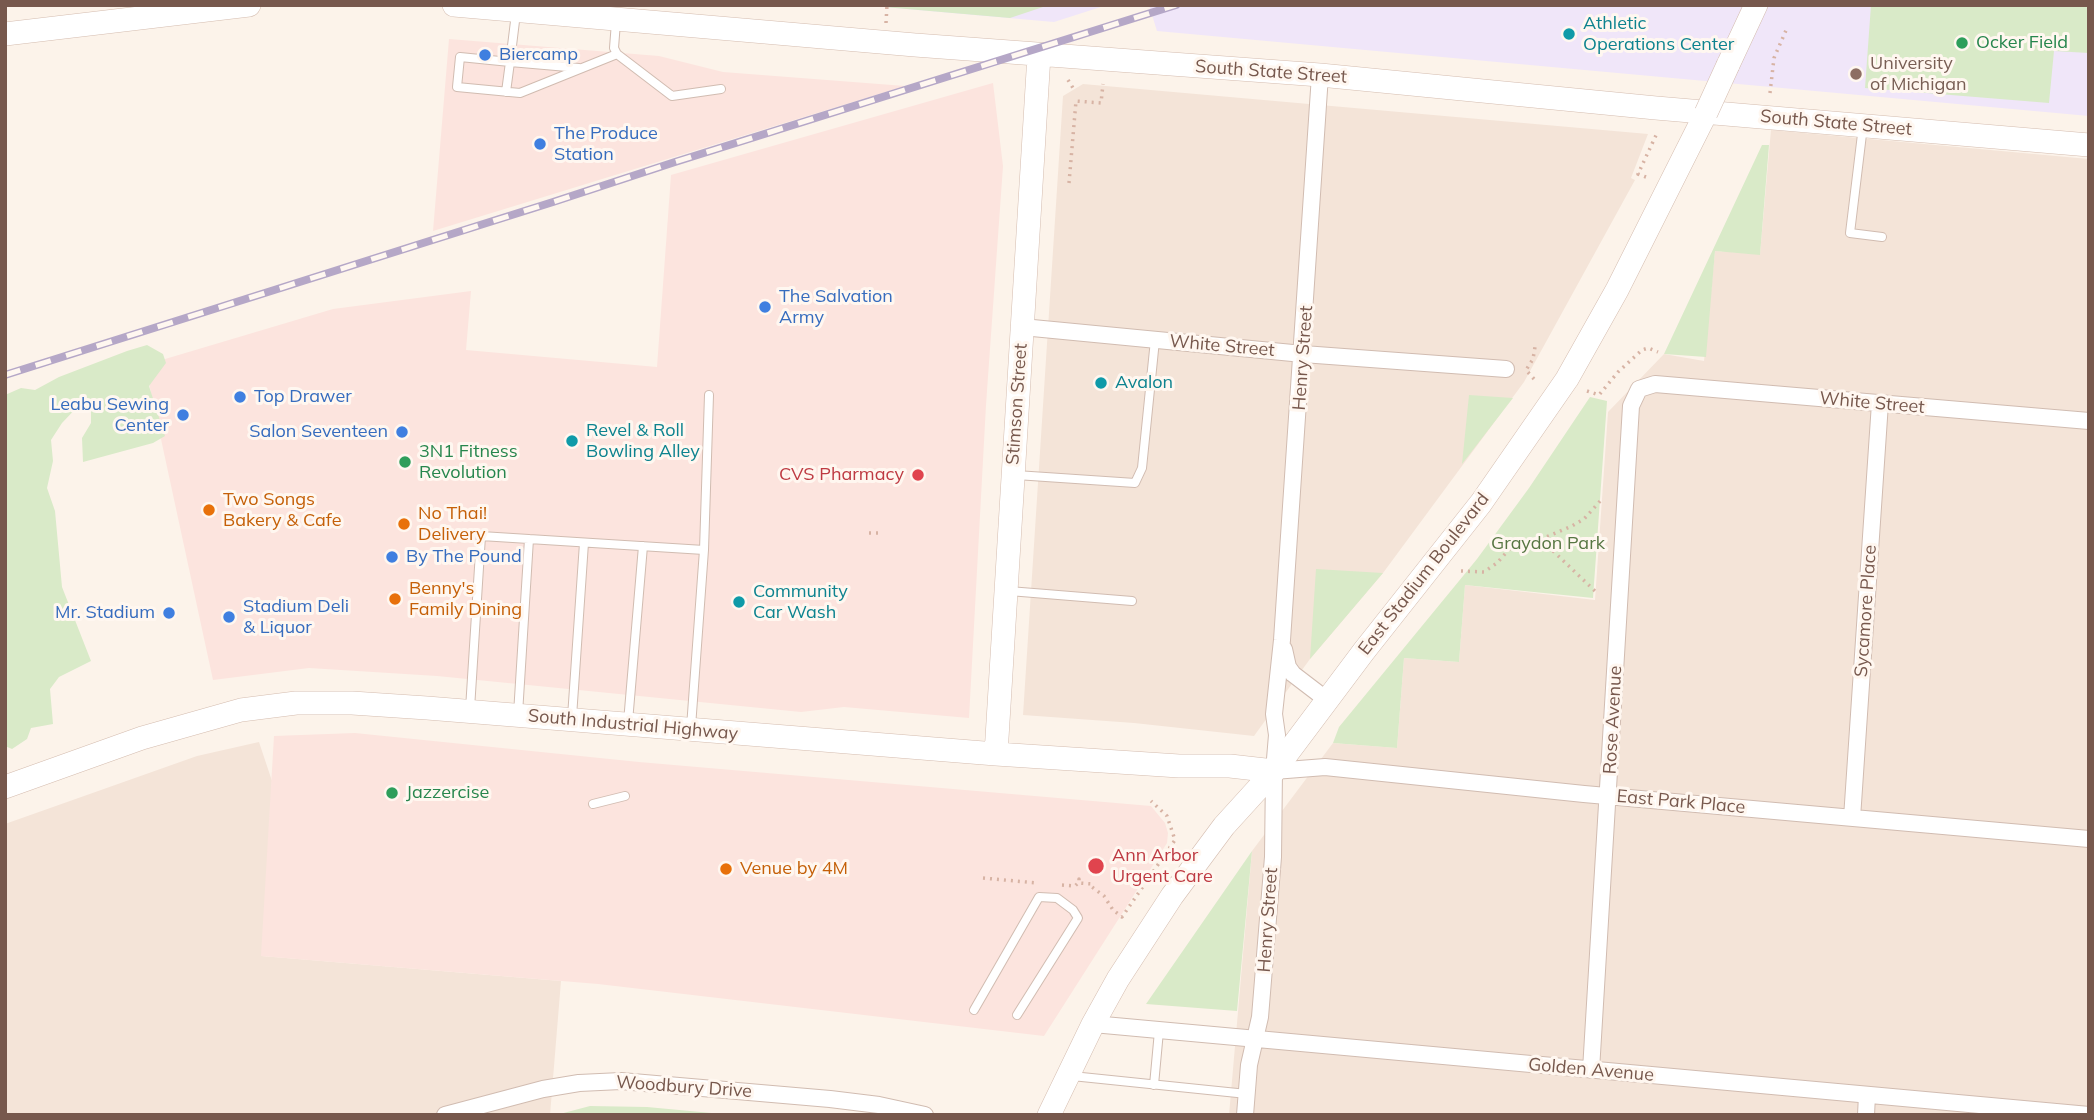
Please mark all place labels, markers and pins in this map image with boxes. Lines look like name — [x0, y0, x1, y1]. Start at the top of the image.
place label: Athletic Operations Center — [1583, 13, 1734, 56]
marker: Athletic Operations Center — [1561, 26, 1577, 42]
place label: Ocker Field — [1976, 32, 2068, 54]
marker: Ocker Field — [1954, 35, 1970, 51]
place label: Biercamp — [499, 44, 578, 66]
marker: Biercamp — [477, 47, 493, 63]
place label: University of Michigan — [1870, 53, 1967, 96]
marker: University of Michigan — [1848, 66, 1864, 82]
place label: The Produce Station — [554, 123, 658, 166]
marker: The Produce Station — [532, 136, 548, 152]
place label: The Salvation Army — [779, 286, 893, 328]
marker: The Salvation Army — [757, 299, 773, 315]
place label: Avalon — [1115, 372, 1173, 394]
marker: Avalon — [1093, 375, 1109, 391]
place label: Top Drawer — [254, 386, 352, 408]
marker: Top Drawer — [232, 389, 248, 405]
place label: Leabu Sewing Center — [51, 394, 169, 436]
marker: Leabu Sewing Center — [175, 407, 191, 423]
place label: Revel & Roll Bowling Alley — [586, 420, 700, 462]
place label: Salon Seventeen — [249, 421, 388, 443]
marker: Salon Seventeen — [394, 424, 410, 440]
marker: Revel & Roll Bowling Alley — [564, 433, 580, 449]
place label: 3N1 Fitness Revolution — [419, 441, 518, 484]
marker: 3N1 Fitness Revolution — [397, 454, 413, 470]
place label: CVS Pharmacy — [779, 464, 904, 486]
marker: CVS Pharmacy — [910, 467, 926, 483]
place label: Two Songs Bakery & Cafe — [223, 489, 341, 532]
marker: Two Songs Bakery & Cafe — [201, 502, 217, 518]
place label: No Thai! Delivery — [418, 503, 487, 546]
marker: No Thai! Delivery — [396, 516, 412, 532]
place label: By The Pound — [406, 546, 522, 568]
marker: By The Pound — [384, 549, 400, 565]
place label: Benny's Family Dining — [409, 578, 522, 620]
place label: Community Car Wash — [753, 581, 848, 624]
marker: Benny's Family Dining — [387, 591, 403, 607]
marker: Community Car Wash — [731, 594, 747, 610]
place label: Stadium Deli & Liquor — [243, 596, 349, 638]
place label: Mr. Stadium — [55, 602, 155, 624]
marker: Mr. Stadium — [161, 605, 177, 621]
marker: Stadium Deli & Liquor — [221, 609, 237, 625]
place label: Jazzercise — [406, 782, 489, 804]
marker: Jazzercise — [384, 785, 400, 801]
place label: Ann Arbor Urgent Care — [1112, 845, 1213, 888]
marker: Ann Arbor Urgent Care — [1086, 856, 1106, 876]
place label: Venue by 4M — [740, 858, 848, 880]
marker: Venue by 4M — [718, 861, 734, 877]

